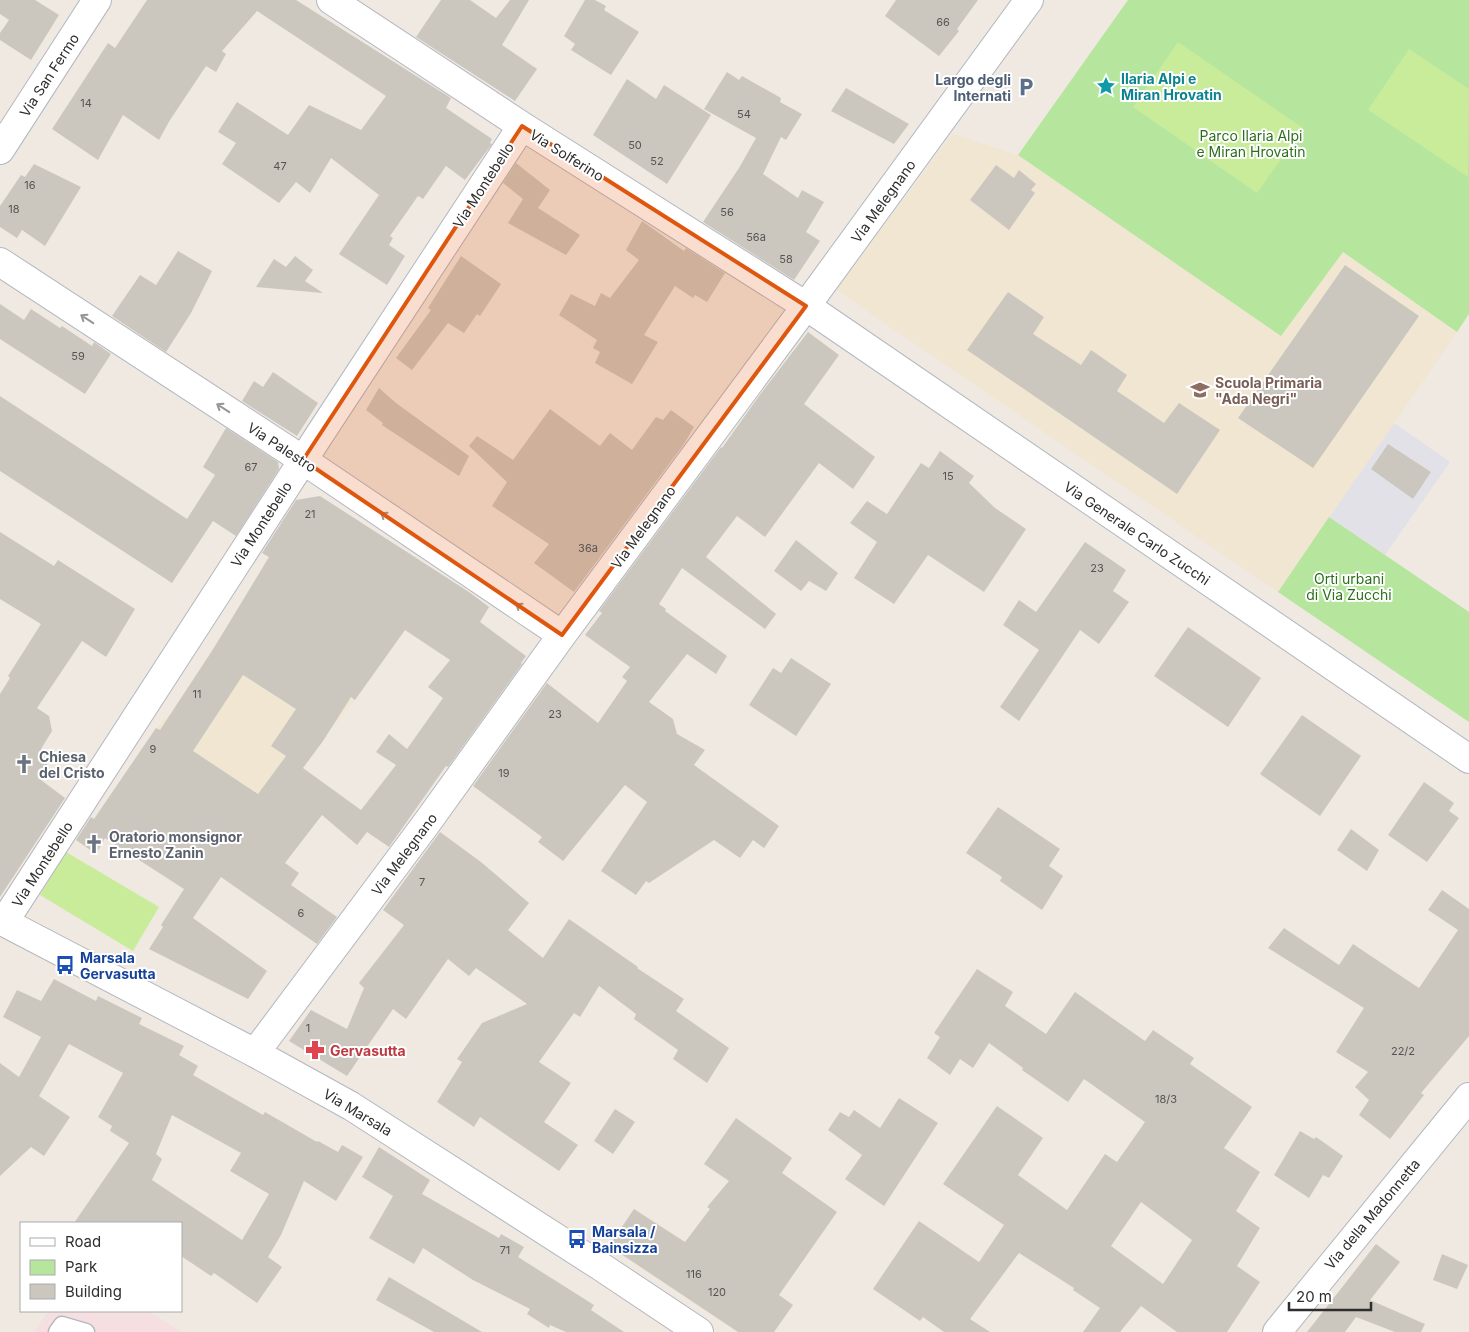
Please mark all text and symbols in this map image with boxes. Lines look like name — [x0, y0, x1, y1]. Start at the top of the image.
house number: 66 — [936, 15, 950, 29]
street label: Via San Fermo — [16, 30, 82, 120]
place label: Ilaria Alpi e Miran Hrovatin — [1121, 70, 1222, 103]
place label: Largo degli Internati — [935, 71, 1011, 104]
place icon: Ilaria Alpi e Miran Hrovatin — [1095, 75, 1117, 97]
parking icon: Largo degli Internati — [1015, 76, 1037, 98]
house number: 14 — [80, 96, 92, 110]
house number: 54 — [737, 107, 751, 121]
street label: Via Solferino — [527, 126, 607, 184]
park label: Parco Ilaria Alpi e Miran Hrovatin — [1197, 127, 1305, 160]
house number: 50 — [628, 138, 642, 152]
street label: Via Montebello — [449, 139, 517, 231]
house number: 52 — [650, 154, 664, 168]
street label: Via Melegnano — [847, 156, 919, 246]
house number: 47 — [273, 159, 287, 173]
house number: 16 — [24, 178, 36, 192]
house number: 18 — [8, 202, 20, 216]
house number: 56 — [720, 205, 734, 219]
house number: 56a — [746, 230, 766, 244]
house number: 58 — [779, 252, 793, 266]
one-way arrow — [80, 314, 94, 324]
house number: 59 — [71, 349, 85, 363]
place label: Scuola Primaria "Ada Negri" — [1215, 374, 1322, 407]
school or university icon: Scuola Primaria "Ada Negri" — [1189, 379, 1211, 401]
one-way arrow — [216, 403, 230, 413]
street label: Via Palestro — [244, 418, 320, 476]
house number: 67 — [244, 460, 258, 474]
house number: 15 — [942, 469, 954, 483]
street label: Via Montebello — [227, 478, 295, 570]
street label: Via Generale Carlo Zucchi — [1061, 478, 1213, 588]
street label: Via Melegnano — [607, 482, 679, 572]
house number: 21 — [304, 507, 316, 521]
one-way arrow — [381, 512, 395, 522]
house number: 36a — [578, 541, 598, 555]
house number: 23 — [1090, 561, 1104, 575]
park label: Orti urbani di Via Zucchi — [1306, 570, 1392, 603]
one-way arrow — [515, 603, 529, 613]
house number: 11 — [193, 687, 201, 701]
house number: 23 — [548, 707, 562, 721]
house number: 9 — [150, 742, 157, 756]
place label: Chiesa del Cristo — [39, 748, 105, 781]
church icon: Chiesa del Cristo — [13, 753, 35, 775]
house number: 19 — [498, 766, 510, 780]
street label: Via Melegnano — [368, 810, 440, 898]
street label: Via Montebello — [8, 818, 76, 910]
place label: Oratorio monsignor Ernesto Zanin — [109, 828, 242, 861]
church icon: Oratorio monsignor Ernesto Zanin — [83, 833, 105, 855]
house number: 7 — [419, 875, 425, 889]
house number: 6 — [298, 906, 305, 920]
place label: Marsala Gervasutta — [80, 949, 156, 982]
bus stop icon: Marsala Gervasutta — [54, 954, 76, 976]
house number: 1 — [306, 1021, 310, 1035]
pharmacy icon: Gervasutta — [304, 1039, 326, 1061]
place label: Gervasutta — [330, 1042, 406, 1059]
house number: 22/2 — [1391, 1044, 1415, 1058]
street label: Via Marsala — [321, 1085, 395, 1139]
house number: 18/3 — [1155, 1092, 1177, 1106]
street label: Via della Madonnetta — [1321, 1155, 1423, 1273]
legend — [20, 1222, 182, 1312]
place label: Marsala / Bainsizza — [592, 1223, 658, 1256]
bus stop icon: Marsala / Bainsizza — [566, 1228, 588, 1250]
text: Road — [65, 1232, 101, 1251]
house number: 71 — [500, 1243, 510, 1257]
text: Park — [65, 1257, 98, 1276]
house number: 116 — [686, 1267, 702, 1281]
scale bar — [1289, 1280, 1372, 1312]
text: Building — [65, 1282, 122, 1301]
house number: 120 — [708, 1285, 726, 1299]
text: 20 m — [1296, 1287, 1332, 1306]

